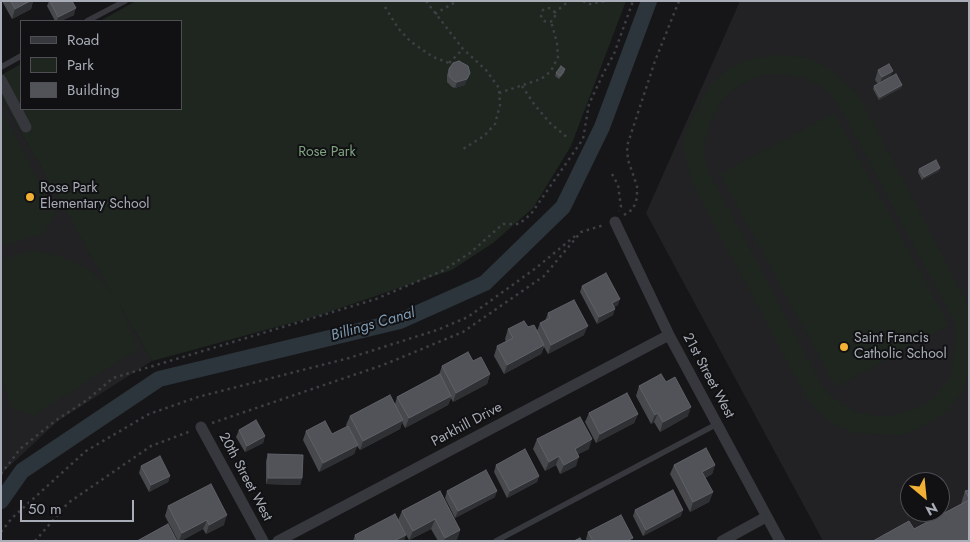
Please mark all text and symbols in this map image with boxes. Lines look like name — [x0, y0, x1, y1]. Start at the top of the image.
legend — [20, 20, 182, 110]
text: Road — [67, 29, 99, 51]
text: Park — [67, 54, 94, 76]
text: Building — [67, 79, 119, 101]
park label: Rose Park — [298, 145, 356, 161]
place label: Rose Park Elementary School — [40, 181, 150, 213]
marker: Rose Park Elementary School — [24, 191, 36, 203]
water label: Billings Canal — [329, 304, 417, 346]
street label: 21st Street West — [679, 331, 737, 421]
place label: Saint Francis Catholic School — [854, 331, 947, 364]
marker: Saint Francis Catholic School — [838, 341, 850, 353]
street label: Parkhill Drive — [429, 399, 505, 451]
street label: 20th Street West — [215, 430, 275, 524]
north arrow — [900, 472, 950, 522]
scale bar — [22, 490, 136, 522]
text: 50 m — [28, 498, 62, 520]
text: N — [922, 498, 941, 521]

